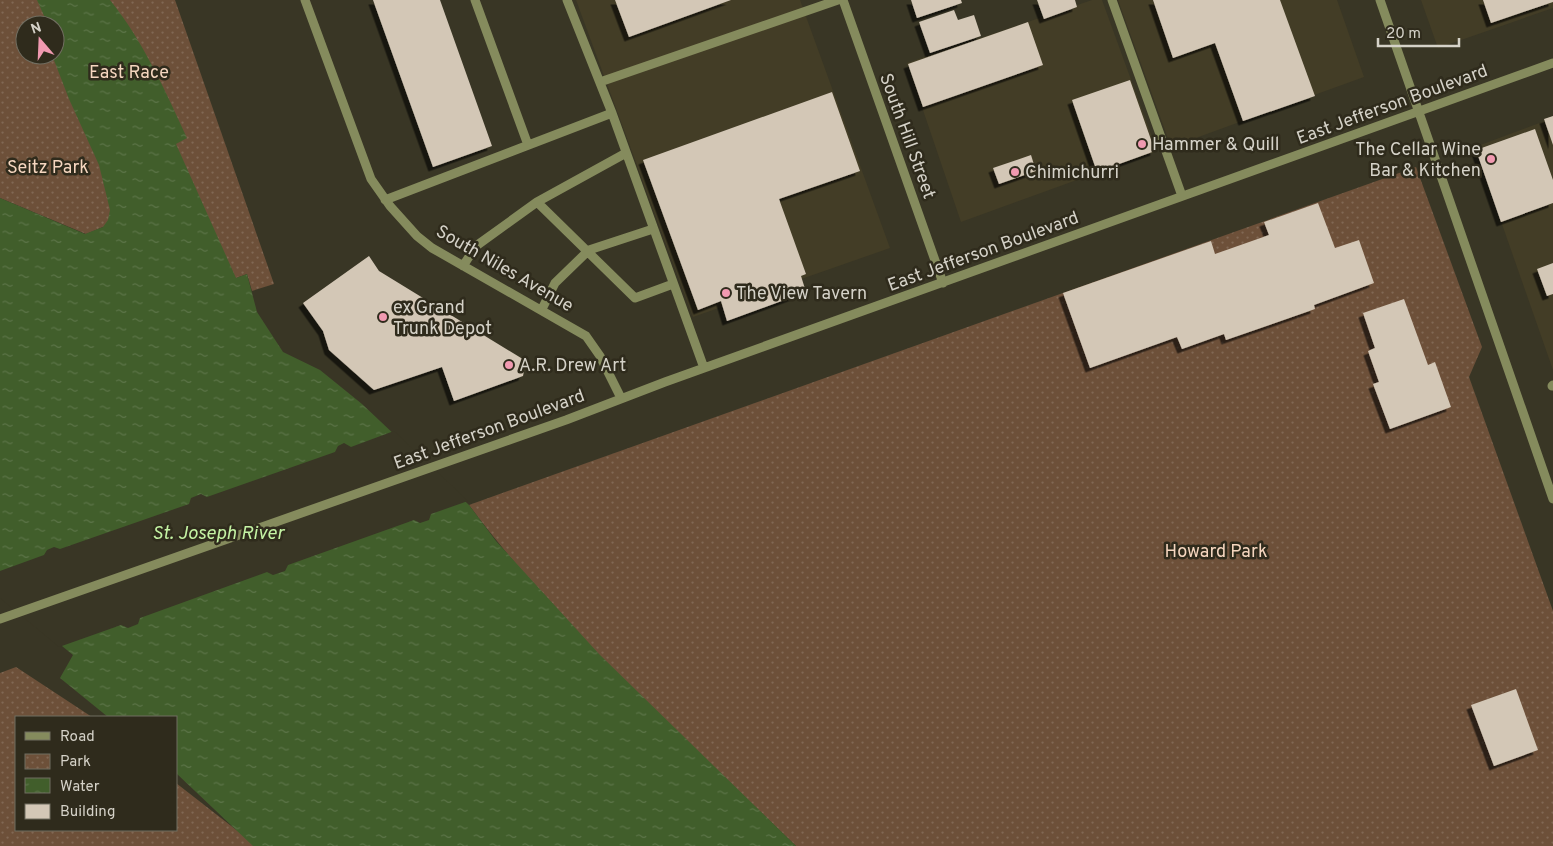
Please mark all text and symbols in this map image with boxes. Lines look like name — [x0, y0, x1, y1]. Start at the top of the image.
north arrow — [15, 15, 65, 65]
scale bar — [1378, 15, 1459, 47]
text: N — [29, 19, 44, 39]
text: 20 m — [1386, 25, 1421, 44]
street label: East Jefferson Boulevard — [1294, 60, 1491, 151]
park label: East Race — [89, 62, 169, 85]
street label: South Hill Street — [873, 71, 940, 202]
place label: Hammer & Quill — [1152, 134, 1280, 157]
marker: Hammer & Quill — [1136, 138, 1148, 150]
place label: The Cellar Wine Bar & Kitchen — [1355, 139, 1481, 183]
marker: The Cellar Wine Bar & Kitchen — [1485, 153, 1497, 165]
park label: Seitz Park — [7, 157, 89, 180]
place label: Chimichurri — [1025, 162, 1119, 185]
marker: Chimichurri — [1009, 166, 1021, 178]
street label: East Jefferson Boulevard — [885, 207, 1082, 298]
street label: South Niles Avenue — [431, 221, 577, 318]
place label: The View Tavern — [736, 283, 867, 306]
marker: The View Tavern — [720, 287, 732, 299]
place label: ex Grand Trunk Depot — [393, 297, 492, 341]
marker: ex Grand Trunk Depot — [377, 311, 389, 323]
place label: A.R. Drew Art — [519, 355, 626, 378]
marker: A.R. Drew Art — [503, 359, 515, 371]
street label: East Jefferson Boulevard — [391, 385, 588, 476]
water label: St. Joseph River — [152, 522, 286, 546]
park label: Howard Park — [1165, 541, 1267, 564]
legend — [15, 716, 178, 831]
text: Road — [60, 728, 95, 747]
text: Park — [60, 753, 91, 772]
text: Water — [60, 778, 100, 797]
text: Building — [60, 803, 115, 822]

